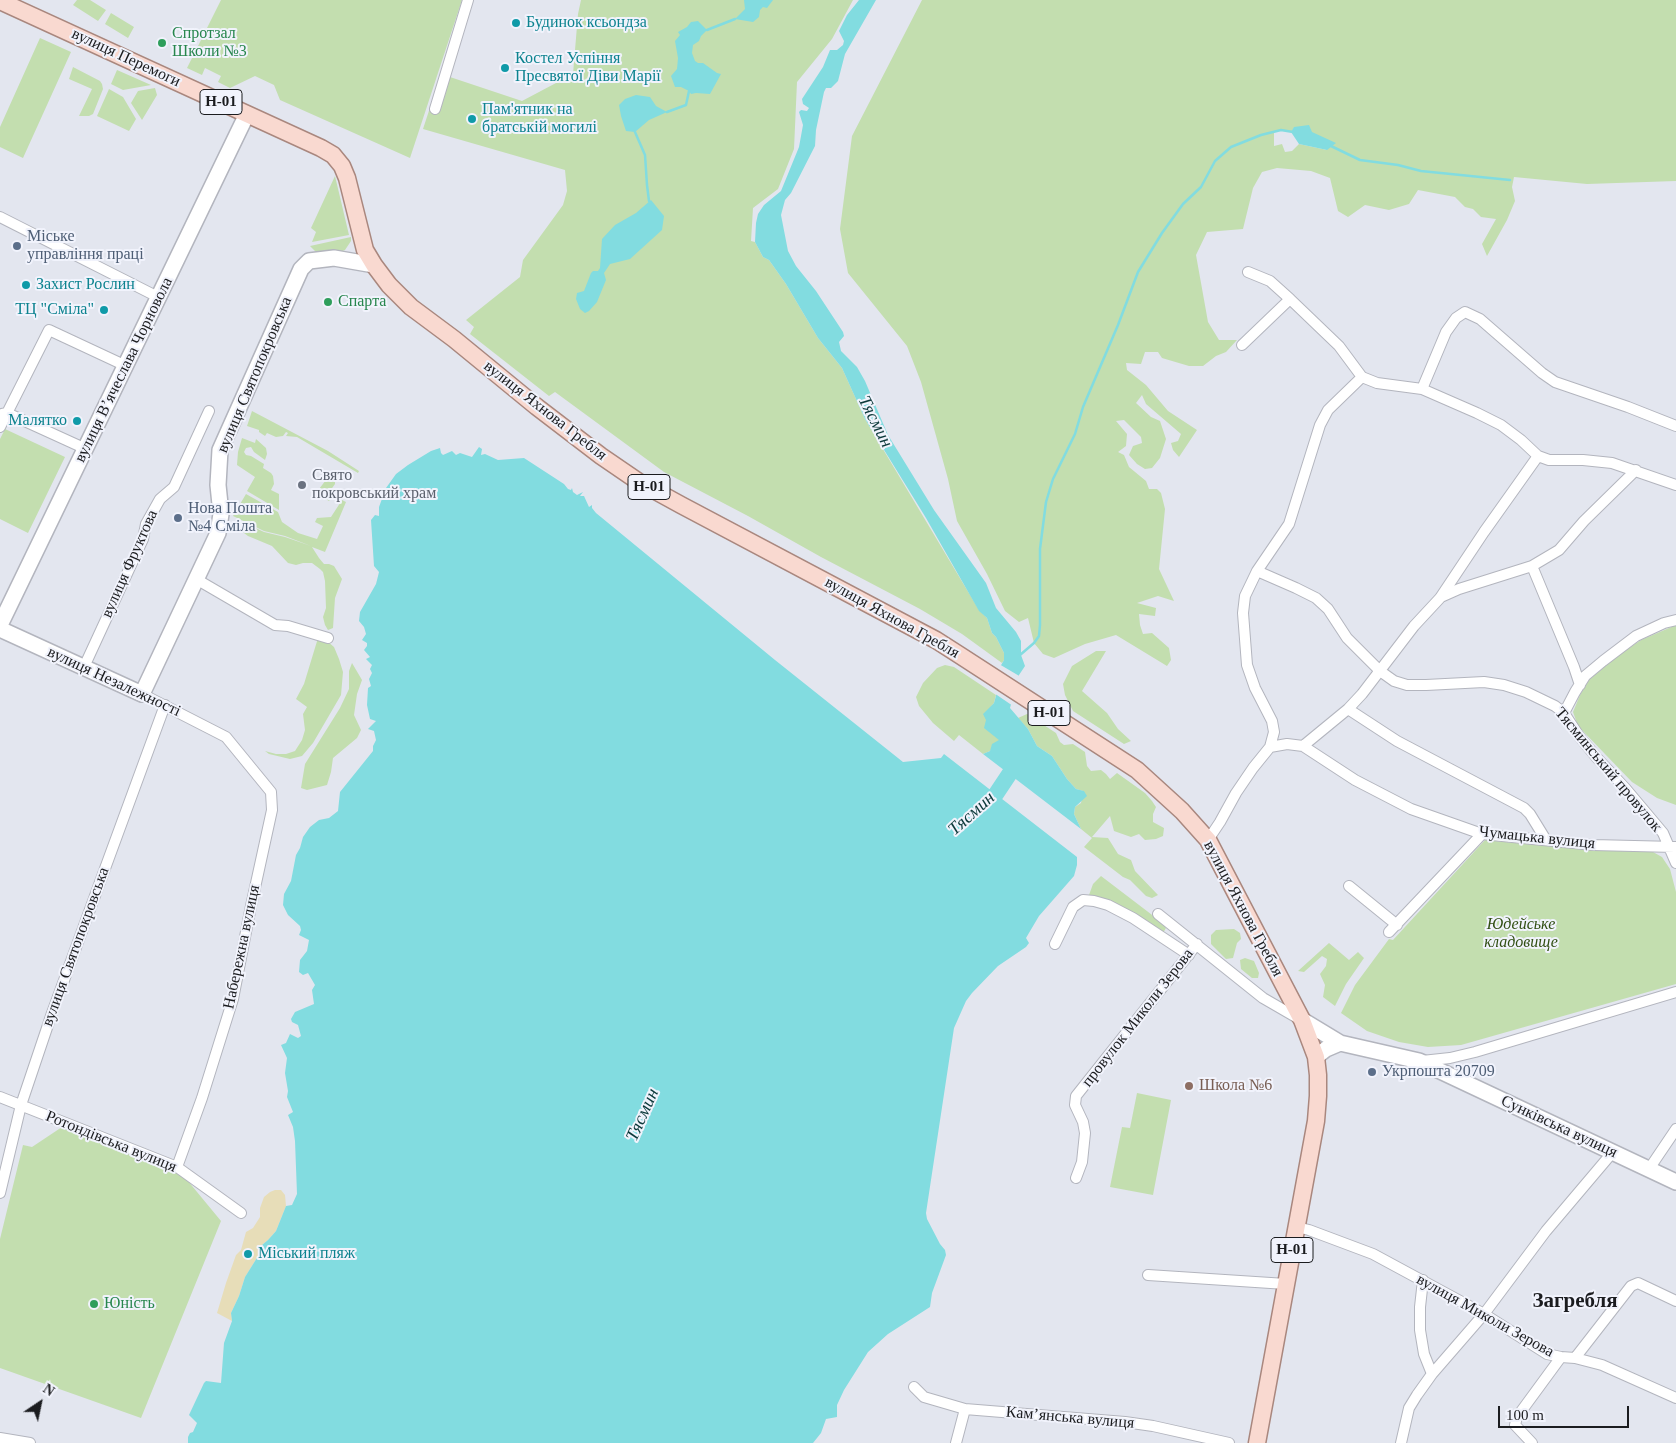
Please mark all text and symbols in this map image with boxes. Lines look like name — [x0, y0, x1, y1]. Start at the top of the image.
place label: Будинок ксьондза — [526, 13, 647, 33]
marker: Будинок ксьондза — [510, 17, 522, 29]
street label: вулиця Перемоги — [69, 24, 183, 92]
place label: Спротзал Школи №3 — [172, 24, 247, 62]
marker: Спротзал Школи №3 — [156, 37, 168, 49]
place label: Костел Успіння Пресвятої Діви Марії — [515, 49, 661, 87]
marker: Костел Успіння Пресвятої Діви Марії — [499, 62, 511, 74]
road number: Н-01 — [200, 90, 242, 114]
place label: Пам'ятник на братській могилі — [482, 100, 597, 138]
marker: Пам'ятник на братській могилі — [466, 113, 478, 125]
place label: Міське управління праці — [27, 227, 144, 265]
marker: Міське управління праці — [11, 240, 23, 252]
street label: вулиця Вʼячеслава Чорновола — [71, 274, 177, 466]
place label: Захист Рослин — [36, 275, 135, 295]
marker: Захист Рослин — [20, 279, 32, 291]
place label: Спарта — [338, 292, 386, 312]
street label: вулиця Святопокровська — [213, 294, 297, 456]
marker: Спарта — [322, 296, 334, 308]
place label: ТЦ "Смiла" — [15, 300, 94, 320]
marker: ТЦ "Смiла" — [98, 304, 110, 316]
street label: вулиця Яхнова Гребля — [480, 357, 610, 465]
water label: Тясмин — [853, 392, 897, 452]
place label: Малятко — [8, 411, 67, 431]
marker: Малятко — [71, 415, 83, 427]
place label: Свято покровський храм — [312, 466, 436, 504]
road number: Н-01 — [628, 474, 670, 500]
marker: Свято покровський храм — [296, 479, 308, 491]
place label: Нова Пошта №4 Сміла — [188, 499, 272, 537]
street label: вулиця Фруктова — [98, 507, 162, 621]
marker: Нова Пошта №4 Сміла — [172, 512, 184, 524]
street label: вулиця Яхнова Гребля — [821, 573, 963, 663]
street label: вулиця Незалежності — [44, 643, 184, 721]
road number: Н-01 — [1028, 700, 1070, 726]
street label: Тясминський провулок — [1550, 704, 1666, 836]
water label: Тясмин — [944, 787, 1000, 841]
street label: Чумацька вулиця — [1478, 822, 1596, 854]
street label: вулиця Яхнова Гребля — [1199, 838, 1287, 980]
street label: вулиця Святопокровська — [38, 865, 114, 1029]
street label: Набережна вулиця — [219, 883, 265, 1011]
park label: Юдейське кладовище — [1484, 915, 1558, 953]
street label: провулок Миколи Зерова — [1078, 945, 1198, 1091]
place label: Укрпошта 20709 — [1382, 1062, 1495, 1082]
marker: Укрпошта 20709 — [1366, 1066, 1378, 1078]
place label: Школа №6 — [1199, 1076, 1272, 1096]
marker: Школа №6 — [1183, 1080, 1195, 1092]
water label: Тясмин — [622, 1085, 664, 1145]
street label: Сунківська вулиця — [1498, 1092, 1620, 1162]
street label: Ротондівська вулиця — [43, 1107, 179, 1177]
road number: Н-01 — [1271, 1238, 1313, 1262]
place label: Міський пляж — [258, 1244, 355, 1264]
marker: Міський пляж — [242, 1248, 254, 1260]
street label: вулиця Миколи Зерова — [1413, 1270, 1557, 1362]
district label: Загребля — [1532, 1289, 1618, 1315]
place label: Юність — [104, 1294, 155, 1314]
marker: Юність — [88, 1298, 100, 1310]
north arrow — [15, 1378, 65, 1428]
text: N — [40, 1381, 57, 1399]
scale bar — [1501, 1396, 1632, 1428]
street label: Камʼянська вулиця — [1005, 1403, 1135, 1433]
text: 100 m — [1506, 1407, 1544, 1423]

